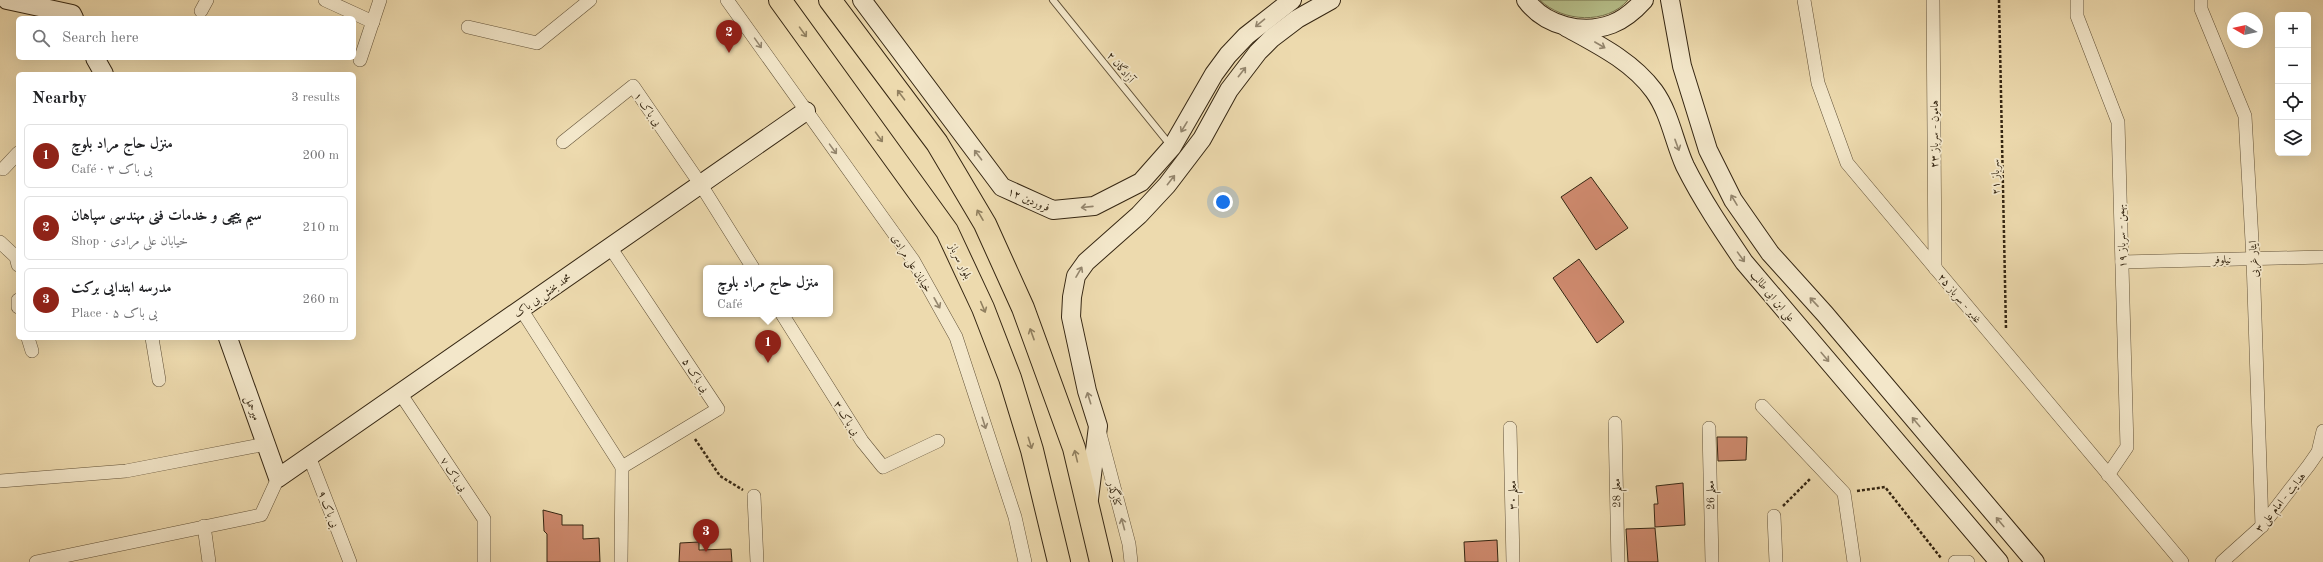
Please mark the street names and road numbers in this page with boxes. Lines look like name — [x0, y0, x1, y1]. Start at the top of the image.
street label: آزادگان ۲ — [1104, 48, 1139, 87]
street label: بی باک ۱ — [630, 90, 663, 129]
street label: هامون - سرباز ۲۳ — [1930, 100, 1942, 168]
street label: سرباز ۲۱ — [1991, 159, 2003, 195]
street label: ۱۲ فروردین — [1005, 187, 1051, 215]
street label: بهمن - سرباز ۱۹ — [2116, 204, 2131, 268]
street label: خیابان علی مرادی — [887, 233, 933, 296]
street label: ایثار غربی — [2248, 240, 2262, 278]
street label: بلوار سرباز — [945, 241, 973, 282]
street label: نیلوفر — [2212, 255, 2231, 267]
street label: علی ابن ابی طالب — [1746, 270, 1796, 326]
street label: محمد بخش بی باک — [512, 271, 574, 321]
street label: غدیر - سرباز ۲۵ — [1934, 272, 1983, 326]
street label: بی باک ۵ — [679, 356, 711, 396]
street label: میرحمل — [240, 395, 261, 423]
street label: بی باک ۳ — [830, 399, 862, 439]
street label: بی باک ۷ — [437, 455, 469, 495]
street label: هدایت - امام علی ۳ — [2254, 471, 2311, 537]
street label: کنارگذر — [1105, 478, 1126, 509]
street label: معلم 28 — [1611, 478, 1628, 508]
street label: معلم ۳۰ — [1507, 480, 1524, 510]
street label: معلم 26 — [1705, 480, 1722, 510]
street label: بی باک ۹ — [315, 489, 341, 530]

